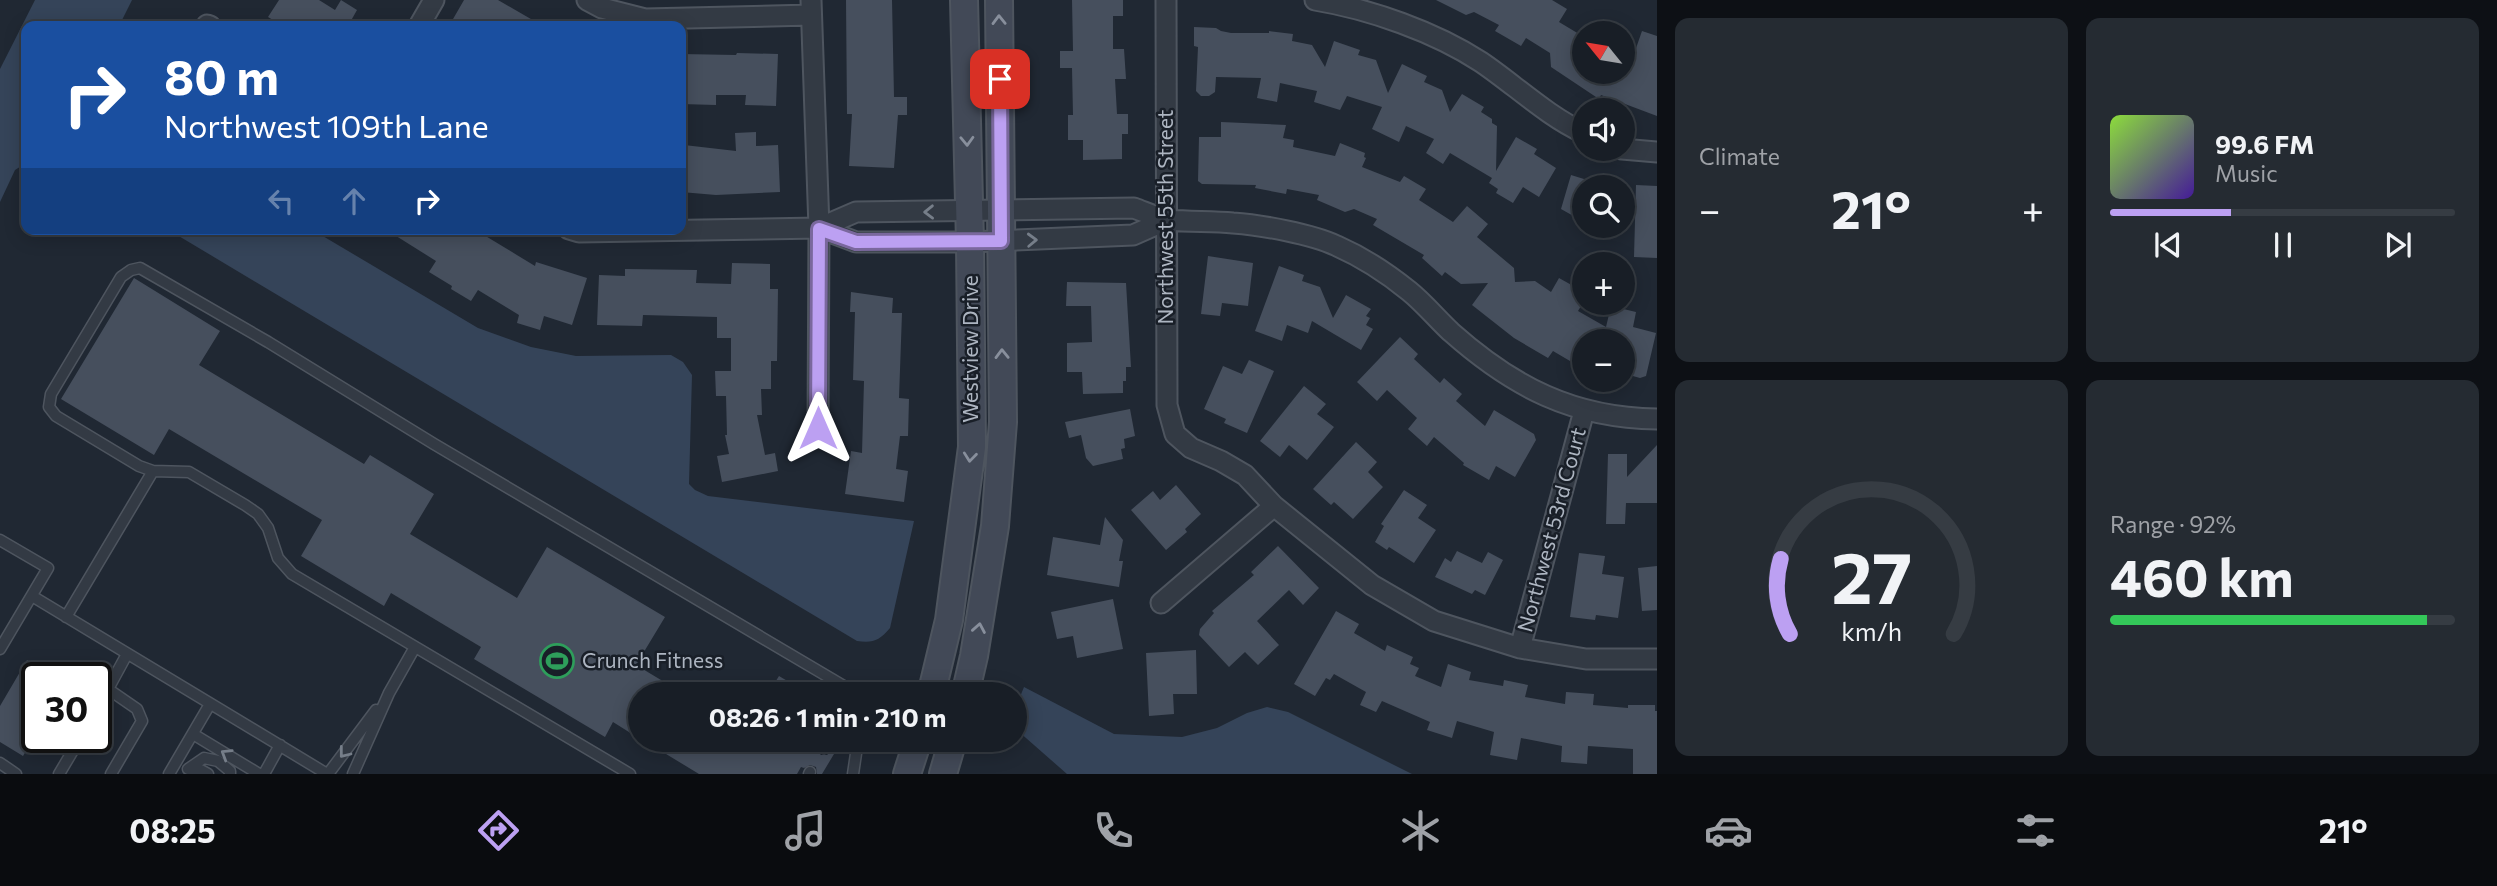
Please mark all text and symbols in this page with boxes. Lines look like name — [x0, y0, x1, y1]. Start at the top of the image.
one-way arrow — [991, 14, 1007, 25]
north arrow — [1572, 21, 1634, 84]
map controls — [1572, 21, 1635, 392]
text: 80 m — [164, 45, 279, 105]
icon: right — [49, 49, 140, 140]
pin — [970, 49, 1030, 109]
icon: arrive — [981, 60, 1019, 98]
button: sound — [1572, 98, 1635, 161]
text: Northwest 109th Lane — [164, 105, 489, 145]
street label: Northwest 55th Street — [1152, 110, 1177, 324]
text: 99.6 FM — [2215, 128, 2314, 159]
one-way arrow — [959, 136, 975, 147]
text: Climate — [1699, 142, 1780, 170]
text: Music — [2215, 159, 2278, 187]
button: search — [1572, 175, 1635, 238]
text: 21° — [1831, 176, 1911, 240]
icon: left — [262, 182, 300, 220]
icon: ahead — [335, 182, 373, 220]
icon: right — [408, 182, 446, 220]
text: − — [1699, 185, 1721, 232]
text: + — [2022, 185, 2044, 232]
one-way arrow — [923, 204, 934, 219]
icon: previous — [2149, 226, 2187, 264]
icon: pause — [2264, 226, 2302, 264]
icon: next — [2379, 226, 2417, 264]
one-way arrow — [1027, 232, 1038, 247]
button: + — [1572, 252, 1635, 315]
street label: Westview Drive — [957, 275, 982, 423]
button: − — [1572, 329, 1635, 392]
one-way arrow — [994, 348, 1010, 359]
position arrow — [781, 391, 855, 465]
street label: Northwest 53rd Court — [1511, 425, 1590, 635]
one-way arrow — [963, 451, 978, 463]
text: Range · 92% — [2110, 510, 2236, 538]
text: 27 — [1831, 530, 1912, 619]
text: 460 km — [2110, 544, 2294, 608]
text: km/h — [1841, 616, 1902, 646]
one-way arrow — [971, 622, 986, 634]
sports icon: Crunch Fitness — [538, 642, 576, 680]
place label: Crunch Fitness — [582, 647, 723, 672]
speed limit sign: 30 — [21, 662, 112, 753]
text: 08:26 · 1 min · 210 m — [709, 701, 946, 732]
one-way arrow — [340, 746, 353, 758]
one-way arrow — [220, 749, 233, 762]
icon: directions — [474, 806, 523, 855]
icon: music — [781, 806, 830, 855]
icon: phone — [1089, 806, 1138, 855]
icon: climate — [1396, 806, 1445, 855]
icon: car — [1704, 806, 1753, 855]
icon: filters — [2011, 806, 2060, 855]
text: 08:25 — [129, 810, 216, 850]
text: 21° — [2319, 810, 2368, 850]

